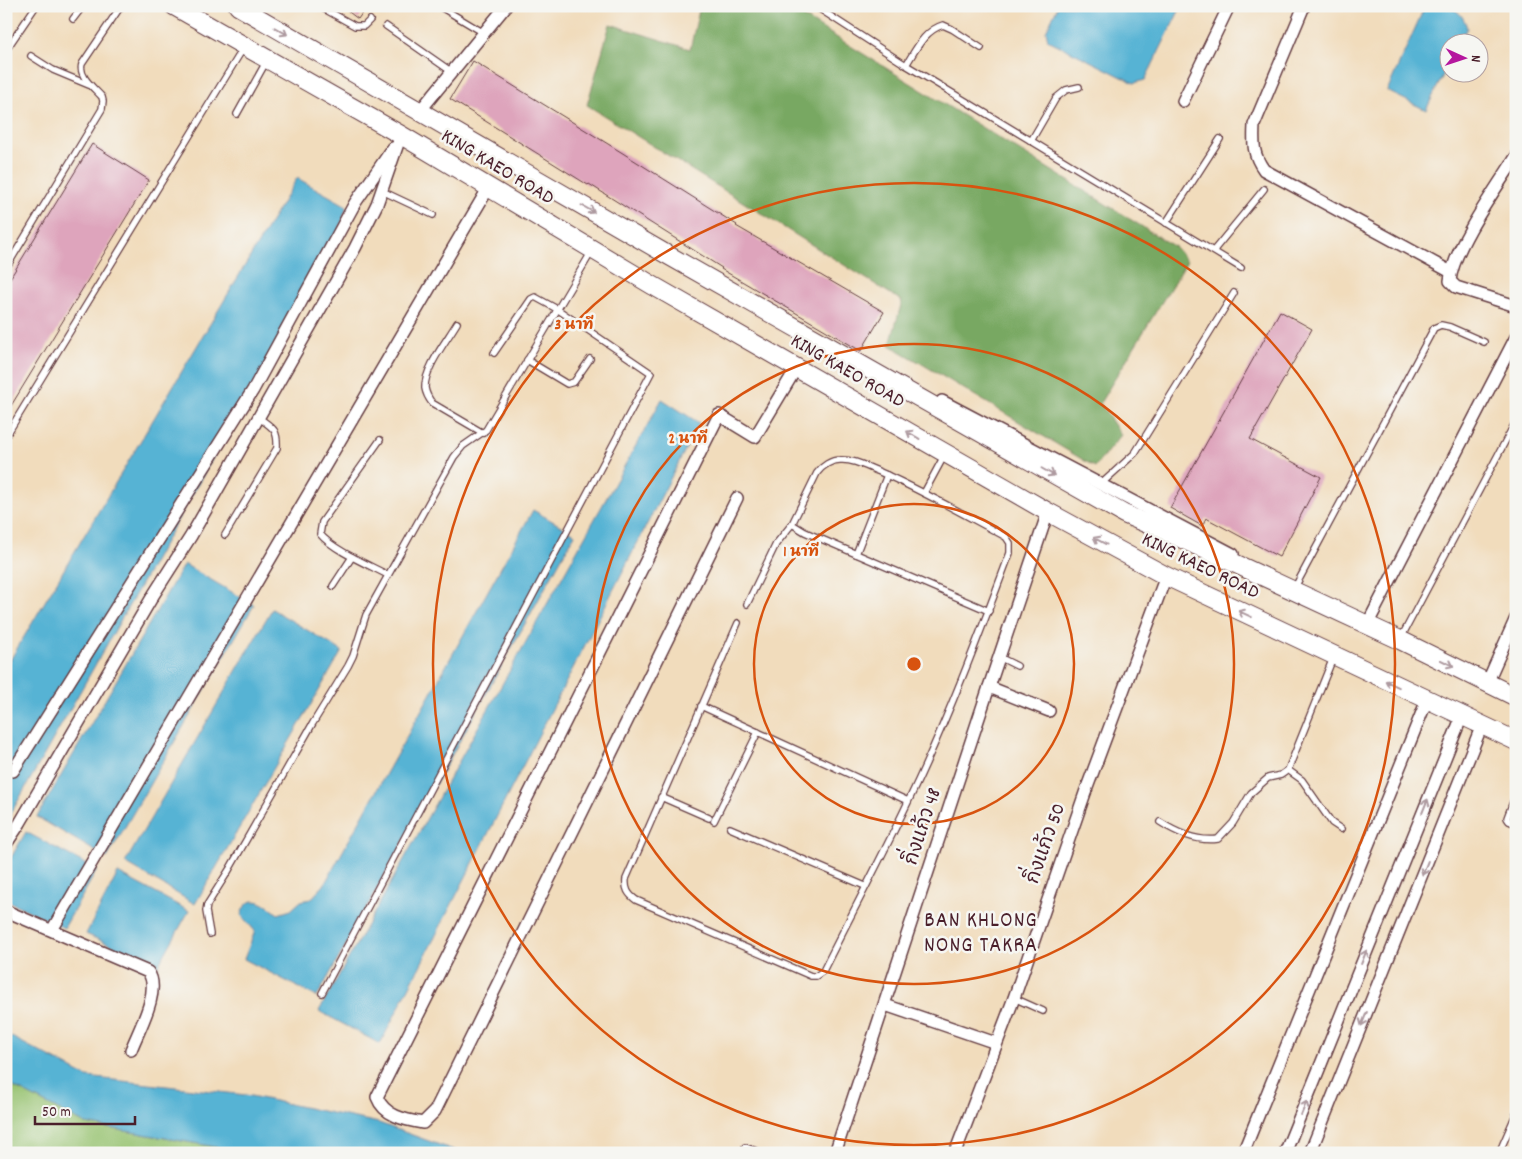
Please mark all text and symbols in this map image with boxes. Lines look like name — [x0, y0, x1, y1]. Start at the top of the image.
one-way arrow — [273, 26, 287, 36]
north arrow — [1440, 32, 1490, 82]
text: N — [1465, 55, 1485, 63]
street label: KING KAEO ROAD — [435, 123, 559, 213]
one-way arrow — [580, 204, 595, 214]
text: 3 นาที — [554, 314, 594, 337]
street label: KING KAEO ROAD — [785, 328, 909, 416]
text: 2 นาที — [669, 428, 708, 451]
one-way arrow — [906, 429, 920, 439]
one-way arrow — [1040, 467, 1055, 477]
street label: KING KAEO ROAD — [1136, 526, 1264, 608]
one-way arrow — [1094, 535, 1108, 545]
text: 1 นาที — [783, 541, 819, 564]
one-way arrow — [1238, 609, 1253, 618]
centre of rings — [905, 655, 923, 673]
one-way arrow — [1439, 658, 1454, 668]
one-way arrow — [1385, 678, 1400, 688]
street label: กิ่งแก้ว 48 — [891, 782, 950, 869]
street label: กิ่งแก้ว 50 — [1013, 797, 1074, 888]
one-way arrow — [1421, 799, 1431, 814]
one-way arrow — [1419, 860, 1429, 875]
district label: BAN KHLONG NONG TAKRA — [924, 906, 1038, 962]
one-way arrow — [1360, 950, 1370, 965]
one-way arrow — [1359, 1010, 1368, 1026]
scale bar — [35, 1094, 135, 1126]
one-way arrow — [1300, 1100, 1309, 1115]
text: 50 m — [42, 1102, 71, 1124]

